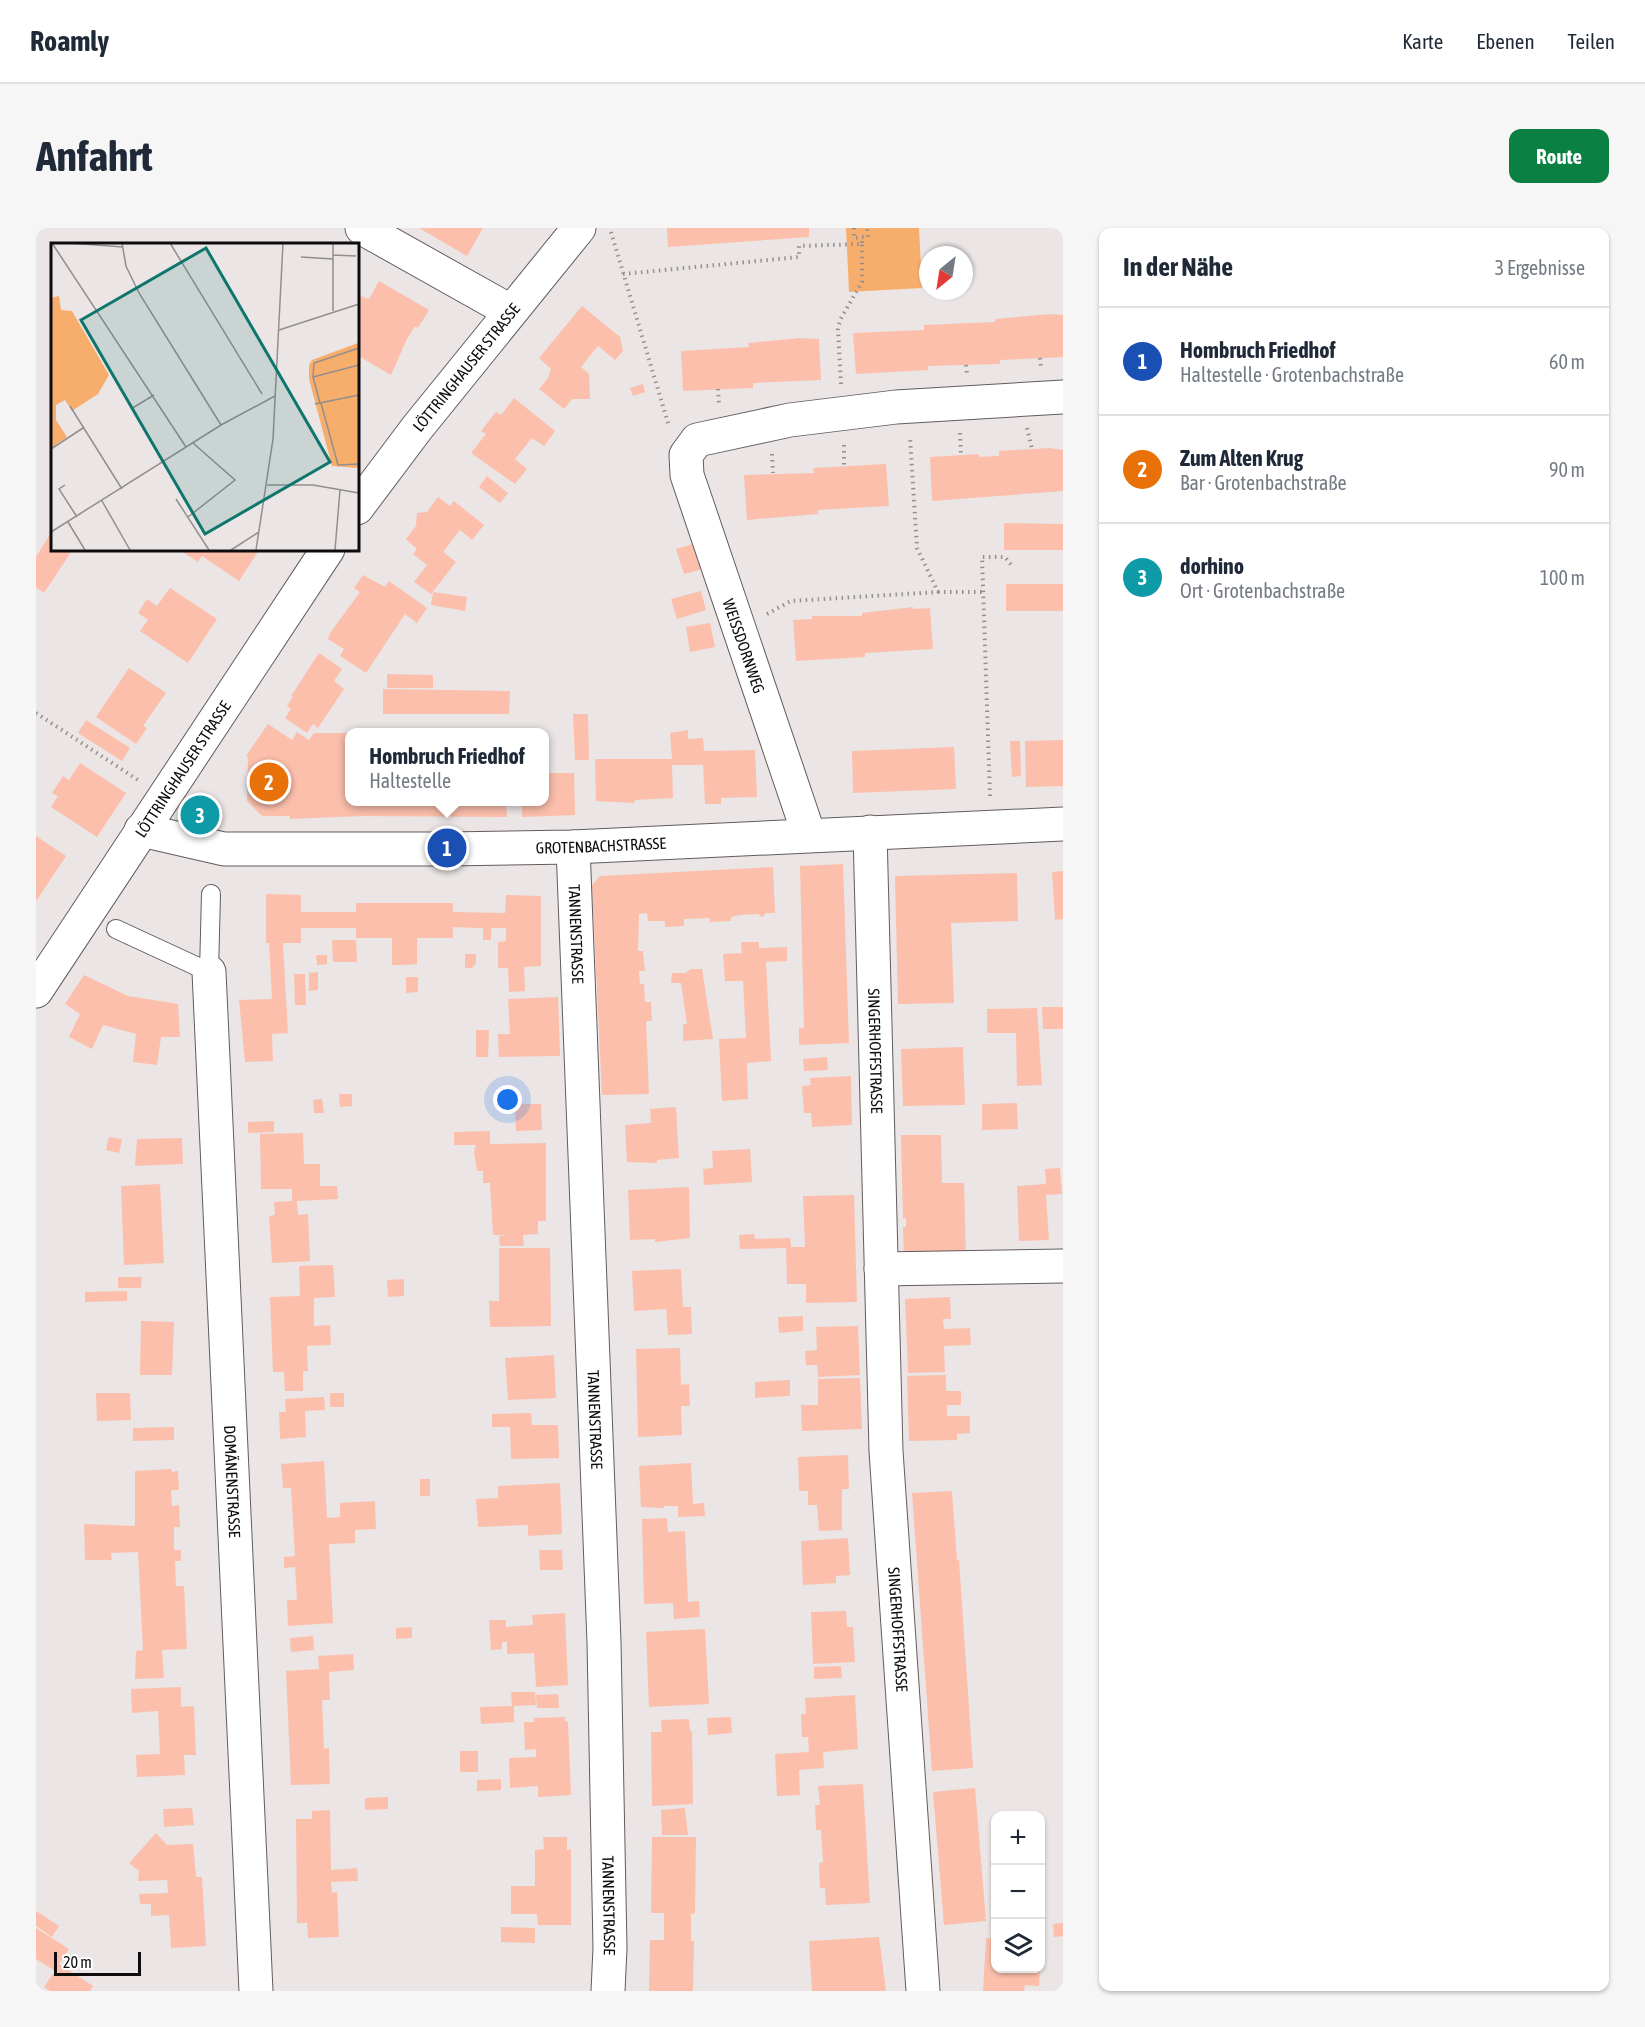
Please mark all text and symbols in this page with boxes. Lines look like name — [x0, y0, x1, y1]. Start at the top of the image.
text: Roamly — [30, 25, 109, 57]
text: Karte — [1402, 29, 1443, 53]
text: Ebenen — [1476, 29, 1535, 53]
text: Teilen — [1568, 29, 1615, 53]
button: Route — [1509, 129, 1609, 183]
text: Anfahrt — [36, 132, 153, 180]
inset map — [51, 243, 358, 550]
north arrow — [919, 246, 973, 300]
text: In der Nähe — [1123, 252, 1233, 282]
text: 3 Ergebnisse — [1495, 256, 1585, 279]
street label: LÖTTRINGHAUSER STRASSE — [409, 300, 523, 435]
text: Hombruch Friedhof — [1180, 337, 1336, 363]
text: 1 — [1138, 350, 1147, 373]
text: 60 m — [1549, 350, 1585, 373]
text: Haltestelle · Grotenbachstraße — [1180, 363, 1404, 386]
text: Zum Alten Krug — [1180, 445, 1303, 471]
text: 2 — [1138, 458, 1147, 481]
text: 90 m — [1549, 458, 1585, 481]
text: Bar · Grotenbachstraße — [1180, 471, 1347, 494]
text: dorhino — [1180, 553, 1244, 579]
text: 3 — [1138, 566, 1147, 589]
text: 100 m — [1540, 566, 1585, 589]
text: Ort · Grotenbachstraße — [1180, 579, 1345, 602]
street label: WEISSDORNWEG — [719, 596, 769, 696]
street label: LÖTTRINGHAUSER STRASSE — [131, 697, 234, 840]
popup — [345, 728, 549, 806]
text: Hombruch Friedhof — [369, 743, 525, 769]
pin: 2 — [250, 760, 288, 804]
text: Haltestelle — [369, 769, 451, 792]
pin: 3 — [180, 792, 220, 838]
pin: 1 — [428, 826, 466, 870]
street label: GROTENBACHSTRASSE — [535, 834, 667, 857]
street label: TANNENSTRASSE — [565, 884, 587, 984]
street label: SINGERHOFFSTRASSE — [865, 988, 886, 1114]
your location — [493, 1085, 522, 1114]
street label: TANNENSTRASSE — [584, 1370, 606, 1470]
street label: DOMÄNENSTRASSE — [221, 1425, 244, 1538]
street label: SINGERHOFFSTRASSE — [885, 1566, 911, 1693]
map controls — [991, 1811, 1045, 1973]
button: + — [991, 1811, 1045, 1865]
street label: TANNENSTRASSE — [599, 1856, 619, 1956]
button: − — [991, 1865, 1045, 1919]
button: layers — [991, 1919, 1045, 1973]
scale bar — [54, 1949, 141, 1976]
text: 20 m — [63, 1953, 92, 1971]

